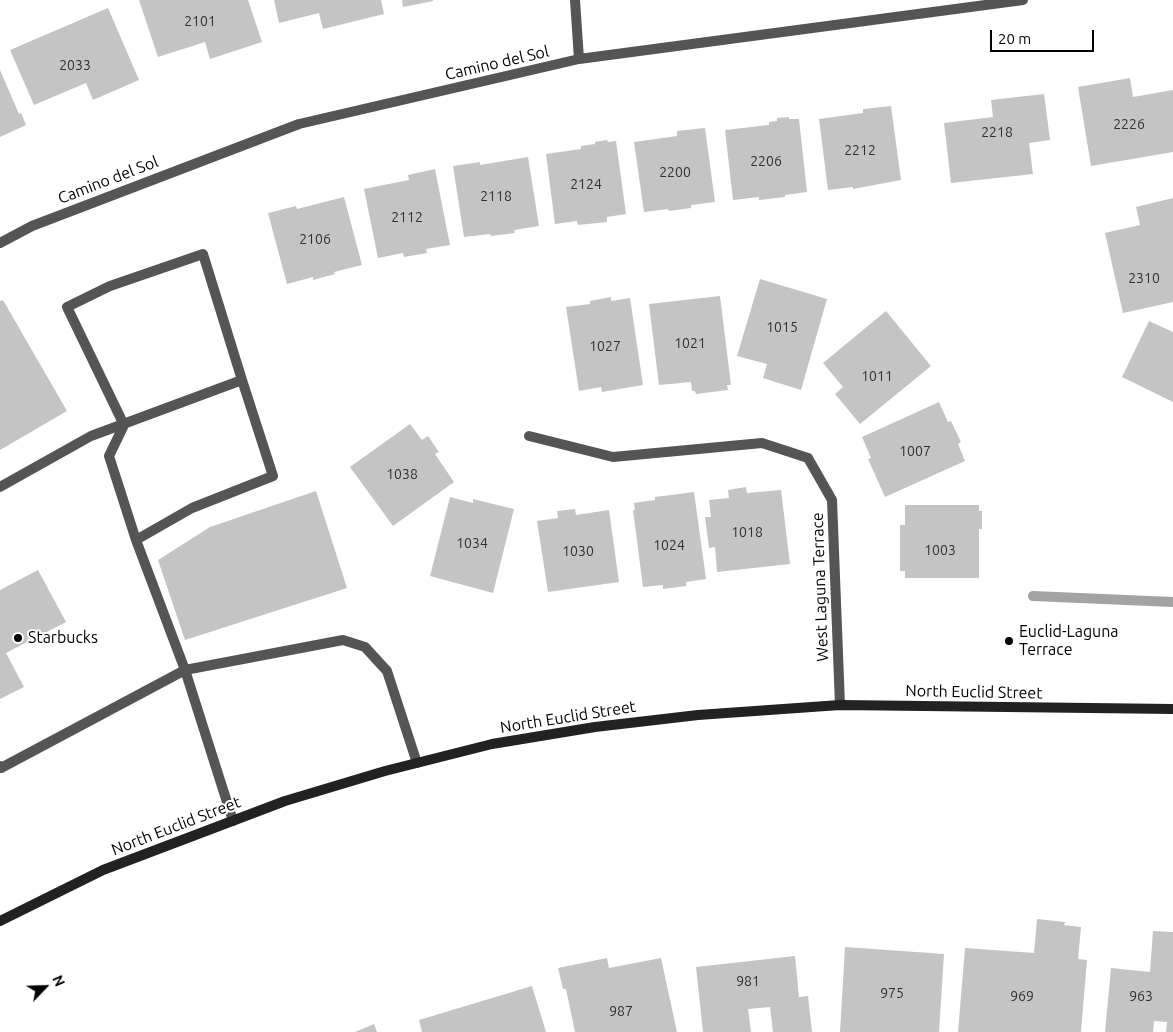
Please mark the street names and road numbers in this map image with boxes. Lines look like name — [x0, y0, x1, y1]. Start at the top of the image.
street label: Camino del Sol — [443, 42, 551, 84]
street label: Camino del Sol — [55, 152, 161, 208]
street label: West Laguna Terrace — [808, 512, 832, 662]
street label: North Euclid Street — [905, 681, 1043, 703]
street label: North Euclid Street — [499, 697, 637, 737]
street label: North Euclid Street — [109, 792, 243, 860]

